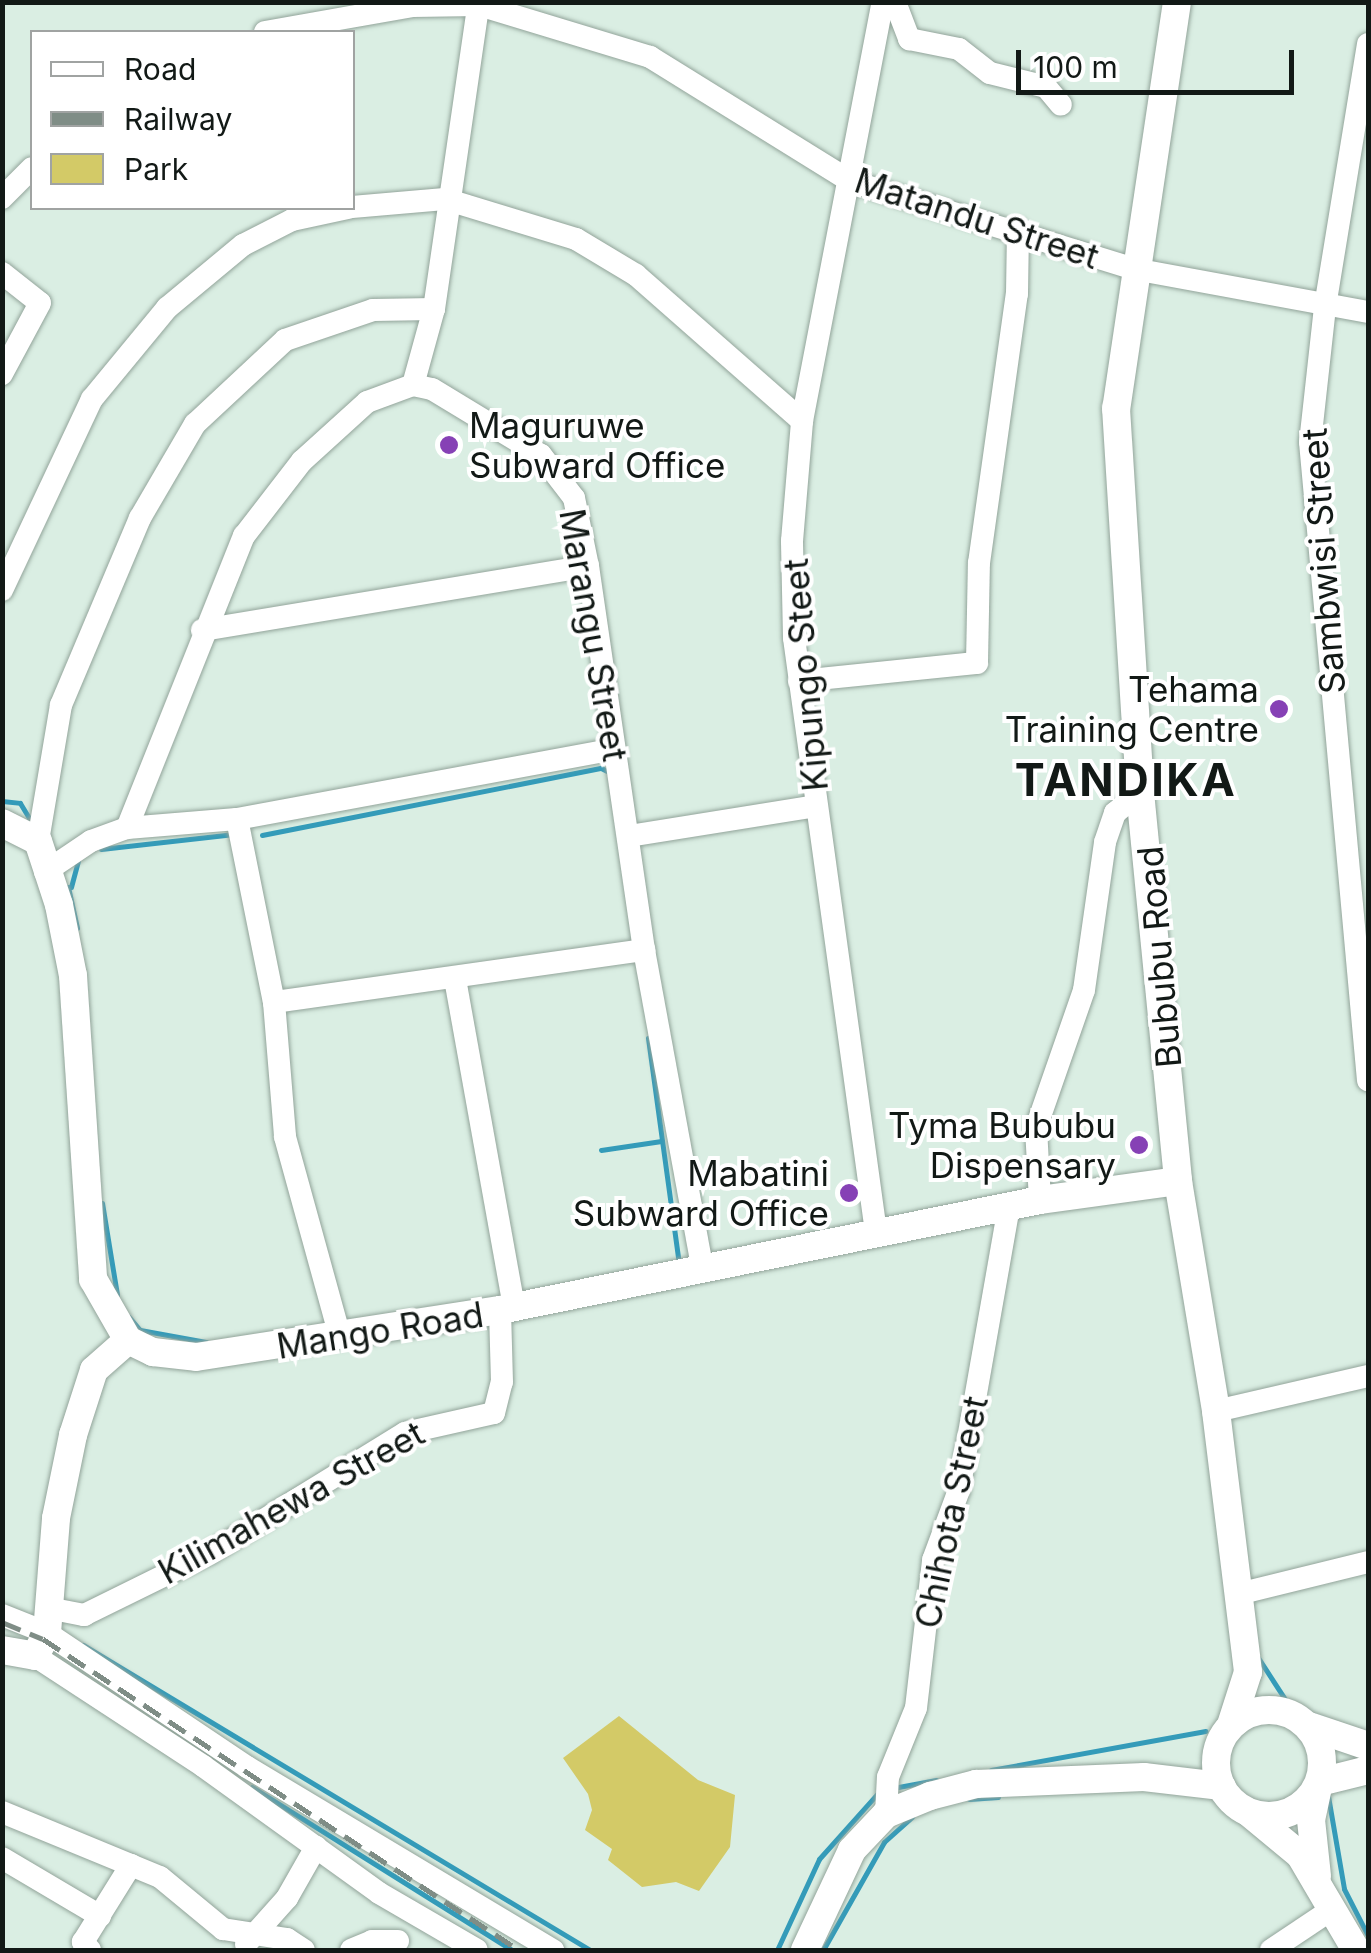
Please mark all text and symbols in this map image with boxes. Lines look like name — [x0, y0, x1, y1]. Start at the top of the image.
legend — [30, 30, 355, 210]
scale bar — [1021, 30, 1298, 92]
text: 100 m — [1033, 49, 1118, 85]
text: Road — [124, 51, 196, 87]
text: Railway — [124, 101, 232, 137]
text: Park — [124, 151, 188, 187]
street label: Matandu Street — [850, 159, 1104, 277]
place label: Maguruwe Subward Office — [469, 404, 725, 486]
street label: Sambwisi Street — [1293, 427, 1353, 695]
marker: Maguruwe Subward Office — [438, 434, 460, 456]
street label: Marangu Street — [551, 506, 637, 764]
street label: Kipungo Steet — [774, 557, 836, 793]
place label: Tehama Training Centre — [1005, 668, 1259, 750]
marker: Tehama Training Centre — [1268, 698, 1290, 720]
district label: TANDIKA — [1015, 753, 1237, 807]
street label: Bububu Road — [1128, 845, 1190, 1069]
place label: Tyma Bububu Dispensary — [888, 1104, 1116, 1186]
marker: Tyma Bububu Dispensary — [1126, 1132, 1152, 1158]
place label: Mabatini Subward Office — [573, 1152, 829, 1234]
marker: Mabatini Subward Office — [838, 1182, 860, 1204]
street label: Mango Road — [274, 1293, 486, 1367]
street label: Chihota Street — [906, 1392, 996, 1632]
street label: Kilimahewa Street — [151, 1412, 431, 1592]

